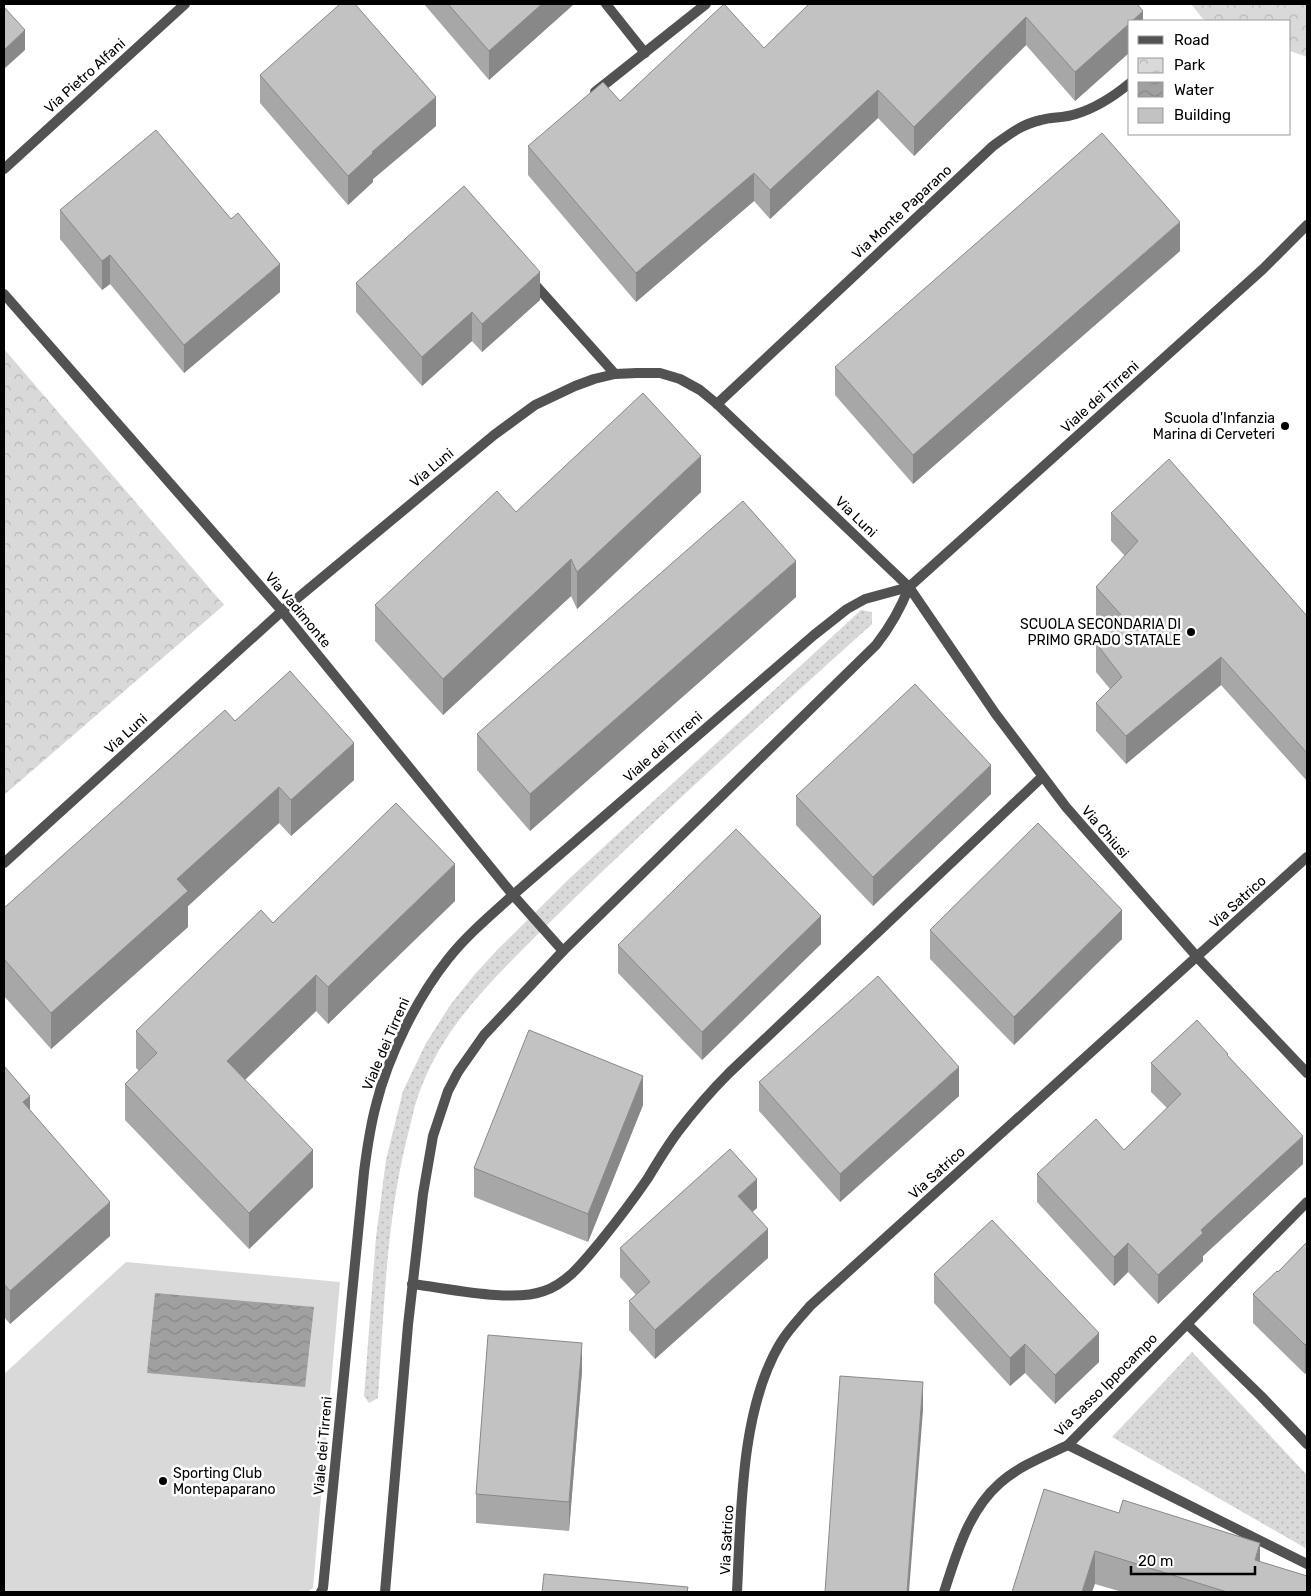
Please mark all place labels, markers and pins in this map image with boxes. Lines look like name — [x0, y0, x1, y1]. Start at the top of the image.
place label: Scuola d'Infanzia Marina di Cerveteri — [1153, 410, 1275, 443]
marker: Scuola d'Infanzia Marina di Cerveteri — [1279, 420, 1291, 432]
place label: SCUOLA SECONDARIA DI PRIMO GRADO STATALE — [1020, 616, 1181, 649]
marker: SCUOLA SECONDARIA DI PRIMO GRADO STATALE — [1185, 626, 1197, 638]
place label: Sporting Club Montepaparano — [173, 1465, 275, 1498]
marker: Sporting Club Montepaparano — [157, 1475, 169, 1487]

